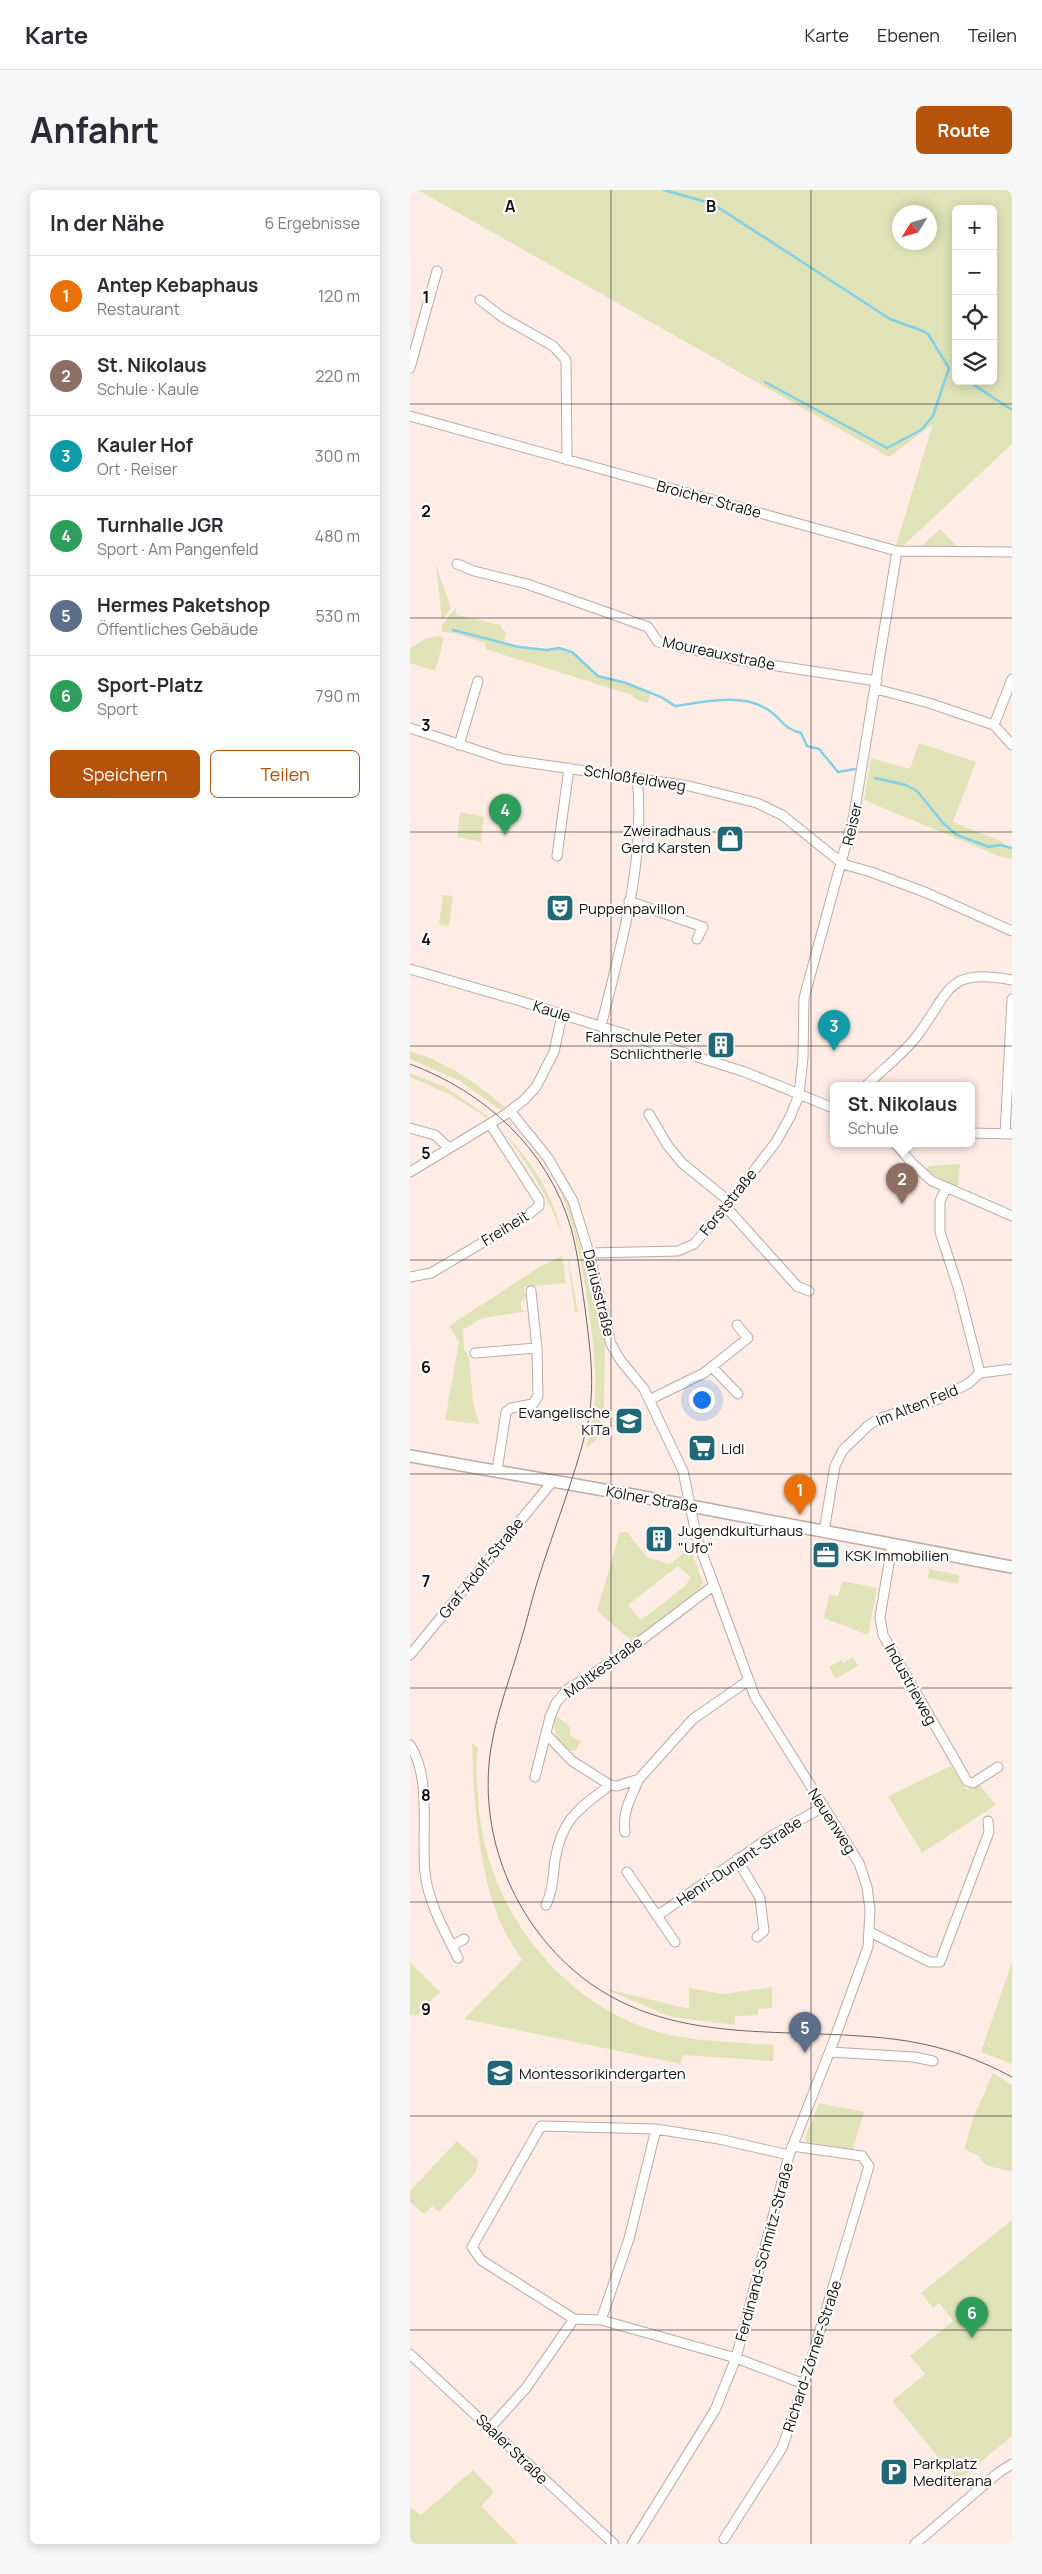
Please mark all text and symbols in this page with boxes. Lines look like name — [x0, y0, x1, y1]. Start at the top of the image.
text: Karte — [25, 18, 88, 51]
text: Karte — [805, 23, 849, 47]
text: Ebenen — [877, 23, 940, 47]
text: Teilen — [968, 23, 1017, 47]
text: Anfahrt — [30, 106, 159, 154]
button: Route — [916, 106, 1012, 154]
text: A — [505, 195, 516, 217]
text: B — [706, 195, 716, 217]
north arrow — [892, 205, 937, 250]
map controls — [952, 205, 997, 385]
button: + — [952, 205, 997, 250]
text: In der Nähe — [50, 209, 164, 237]
text: 6 Ergebnisse — [265, 212, 360, 234]
button: − — [952, 250, 997, 295]
text: Antep Kebaphaus — [97, 272, 258, 298]
text: 1 — [62, 285, 70, 307]
text: 120 m — [318, 285, 360, 307]
text: 1 — [422, 286, 430, 308]
button: locate — [952, 295, 997, 340]
text: Restaurant — [97, 298, 180, 320]
button: layers — [952, 340, 997, 385]
text: St. Nikolaus — [97, 352, 206, 378]
text: 2 — [61, 365, 71, 387]
text: 220 m — [315, 365, 360, 387]
text: Schule · Kaule — [97, 378, 199, 400]
text: Kauler Hof — [97, 432, 193, 458]
text: 3 — [61, 445, 71, 467]
text: 300 m — [315, 445, 360, 467]
text: Ort · Reiser — [97, 458, 177, 480]
street label: Broicher Straße — [654, 475, 764, 523]
text: 2 — [421, 500, 431, 522]
text: Turnhalle JGR — [97, 512, 224, 538]
text: 4 — [61, 525, 71, 547]
text: 480 m — [315, 525, 360, 547]
text: Sport · Am Pangenfeld — [97, 538, 259, 560]
text: Hermes Paketshop — [97, 592, 270, 618]
text: 5 — [61, 605, 71, 627]
text: 530 m — [315, 605, 360, 627]
text: Öffentliches Gebäude — [97, 618, 258, 640]
street label: Moureauxstraße — [661, 631, 777, 675]
text: Sport-Platz — [97, 672, 204, 698]
text: 6 — [61, 685, 71, 707]
text: 790 m — [316, 685, 360, 707]
text: Sport — [97, 698, 138, 720]
text: 3 — [421, 714, 431, 736]
button: Speichern — [50, 750, 200, 798]
button: Teilen — [210, 750, 360, 798]
street label: Schloßfeldweg — [583, 760, 687, 796]
pin: 4 — [489, 794, 521, 835]
street label: Reiser — [837, 800, 867, 848]
place label: Zweiradhaus Gerd Karsten — [621, 820, 711, 858]
shop icon: Zweiradhaus Gerd Karsten — [715, 824, 745, 854]
theatre icon: Puppenpavillon — [545, 893, 575, 923]
place label: Puppenpavillon — [579, 898, 685, 919]
text: 4 — [421, 928, 431, 950]
street label: Kaule — [530, 995, 574, 1027]
pin: 3 — [818, 1010, 850, 1051]
place label: Fahrschule Peter Schlichtherle — [585, 1026, 703, 1064]
building icon: Fahrschule Peter Schlichtherle — [706, 1030, 736, 1060]
popup — [830, 1082, 975, 1147]
text: St. Nikolaus — [848, 1091, 957, 1117]
text: Schule — [848, 1117, 899, 1139]
text: 5 — [421, 1142, 431, 1164]
pin: 2 — [886, 1163, 918, 1204]
street label: Forststraße — [695, 1164, 762, 1240]
street label: Freiheit — [477, 1205, 533, 1251]
street label: Dariusstraße — [578, 1247, 620, 1339]
text: 6 — [421, 1356, 431, 1378]
street label: Im Alten Feld — [873, 1379, 961, 1431]
your location — [689, 1387, 715, 1413]
place label: Evangelische KiTa — [519, 1402, 610, 1440]
school or university icon: Evangelische KiTa — [614, 1406, 644, 1436]
supermarket icon: Lidl — [687, 1433, 717, 1463]
place label: Lidl — [721, 1438, 745, 1459]
pin: 1 — [784, 1474, 816, 1515]
street label: Kölner Straße — [604, 1481, 700, 1517]
street label: Graf-Adolf-Straße — [434, 1513, 528, 1623]
place label: Jugendkulturhaus "Ufo" — [678, 1520, 803, 1558]
building icon: Jugendkulturhaus "Ufo" — [644, 1524, 674, 1554]
office icon: KSK Immobilien — [811, 1540, 841, 1570]
place label: KSK Immobilien — [845, 1545, 949, 1566]
text: 7 — [422, 1570, 430, 1592]
street label: Moltkestraße — [560, 1631, 647, 1703]
street label: Industrieweg — [880, 1639, 942, 1729]
text: 8 — [421, 1784, 431, 1806]
street label: Neuenweg — [803, 1784, 861, 1858]
street label: Henri-Dunant-Straße — [672, 1811, 806, 1911]
text: 9 — [421, 1998, 431, 2020]
pin: 5 — [789, 2012, 821, 2053]
school or university icon: Montessorikindergarten — [485, 2058, 515, 2088]
place label: Montessorikindergarten — [519, 2063, 686, 2084]
street label: Ferdinand-Schmitz-Straße — [730, 2160, 798, 2344]
street label: Richard-Zörner-Straße — [778, 2277, 847, 2434]
pin: 6 — [956, 2297, 988, 2338]
street label: Saaler Straße — [471, 2409, 553, 2489]
place label: Parkplatz Mediterana — [913, 2453, 992, 2491]
parking icon: Parkplatz Mediterana — [879, 2457, 909, 2487]

